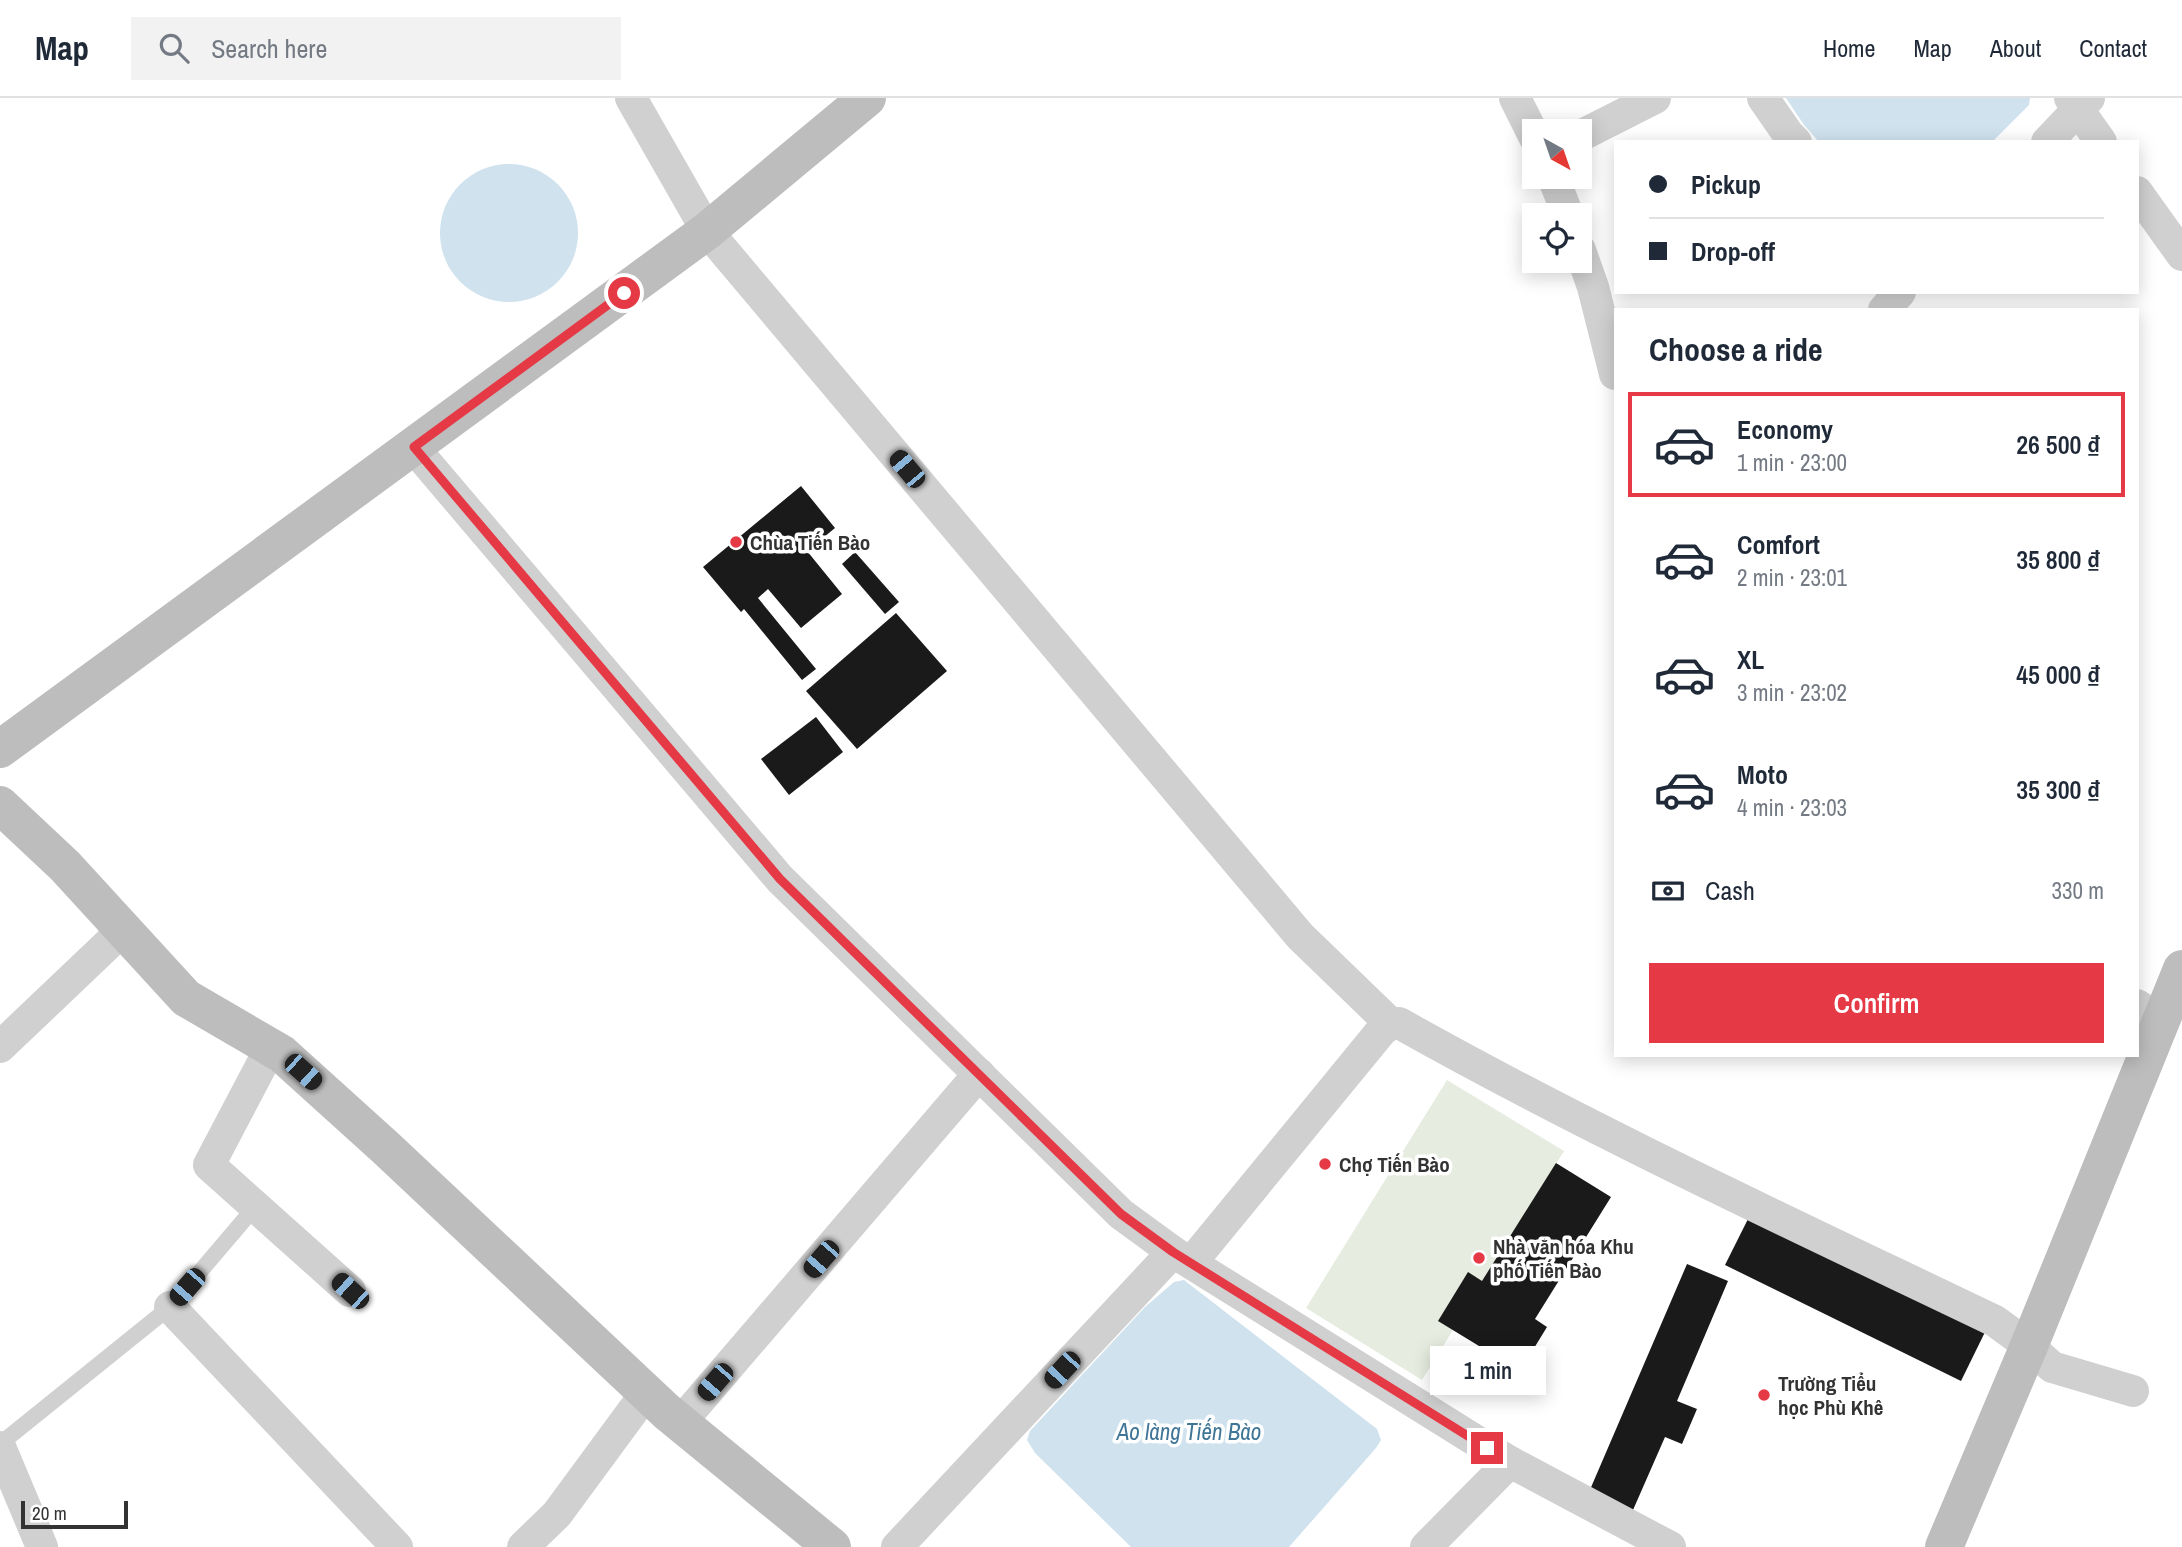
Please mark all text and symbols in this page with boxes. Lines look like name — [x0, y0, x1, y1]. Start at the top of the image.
search box — [131, 17, 621, 80]
text: Map — [35, 26, 89, 70]
icon: search — [155, 29, 193, 67]
text: Search here — [211, 31, 327, 66]
text: Home — [1823, 32, 1875, 64]
text: Map — [1913, 32, 1952, 64]
text: About — [1990, 32, 2041, 64]
text: Contact — [2079, 32, 2147, 64]
north arrow — [1522, 119, 1592, 189]
map controls — [1522, 119, 1592, 273]
text: Pickup — [1691, 167, 1761, 202]
button: locate — [1522, 203, 1592, 273]
text: Drop-off — [1691, 234, 1775, 269]
route start — [608, 277, 640, 309]
text: Choose a ride — [1649, 328, 1823, 371]
text: Economy — [1737, 412, 1833, 447]
icon: car — [1653, 413, 1716, 476]
text: 26 500 ₫ — [2016, 427, 2100, 462]
car — [886, 446, 929, 492]
text: 1 min · 23:00 — [1737, 447, 1847, 478]
text: Comfort — [1737, 527, 1820, 562]
place label: Chùa Tiến Bào — [750, 528, 870, 557]
icon: car — [1653, 528, 1716, 591]
marker: Chùa Tiến Bào — [728, 534, 744, 550]
text: 35 800 ₫ — [2016, 542, 2100, 577]
text: 2 min · 23:01 — [1737, 562, 1847, 593]
text: XL — [1737, 642, 1764, 677]
icon: car — [1653, 643, 1716, 706]
text: 45 000 ₫ — [2016, 657, 2100, 692]
text: 3 min · 23:02 — [1737, 677, 1847, 708]
text: Moto — [1737, 757, 1788, 792]
icon: car — [1653, 758, 1716, 821]
text: 35 300 ₫ — [2016, 772, 2100, 807]
text: 4 min · 23:03 — [1737, 792, 1847, 823]
icon: cash — [1649, 872, 1687, 910]
text: Cash — [1705, 873, 1755, 908]
text: 330 m — [2052, 875, 2104, 906]
button: Confirm — [1649, 963, 2104, 1043]
car — [281, 1050, 326, 1094]
place label: Chợ Tiến Bào — [1339, 1150, 1450, 1179]
marker: Chợ Tiến Bào — [1317, 1156, 1333, 1172]
place label: Nhà văn hóa Khu phố Tiến Bào — [1493, 1232, 1634, 1285]
car — [800, 1236, 843, 1282]
marker: Nhà văn hóa Khu phố Tiến Bào — [1471, 1250, 1487, 1266]
car — [166, 1264, 209, 1310]
car — [328, 1269, 373, 1313]
callout: 1 min — [1429, 1346, 1545, 1396]
car — [1040, 1347, 1085, 1393]
text: 1 min — [1464, 1355, 1512, 1386]
car — [694, 1359, 737, 1405]
place label: Trường Tiểu học Phù Khê — [1778, 1369, 1883, 1422]
marker: Trường Tiểu học Phù Khê — [1756, 1387, 1772, 1403]
water label: Ao làng Tiến Bào — [1116, 1416, 1261, 1447]
route end — [1471, 1432, 1503, 1464]
scale bar — [21, 1498, 128, 1530]
text: 20 m — [32, 1500, 67, 1526]

